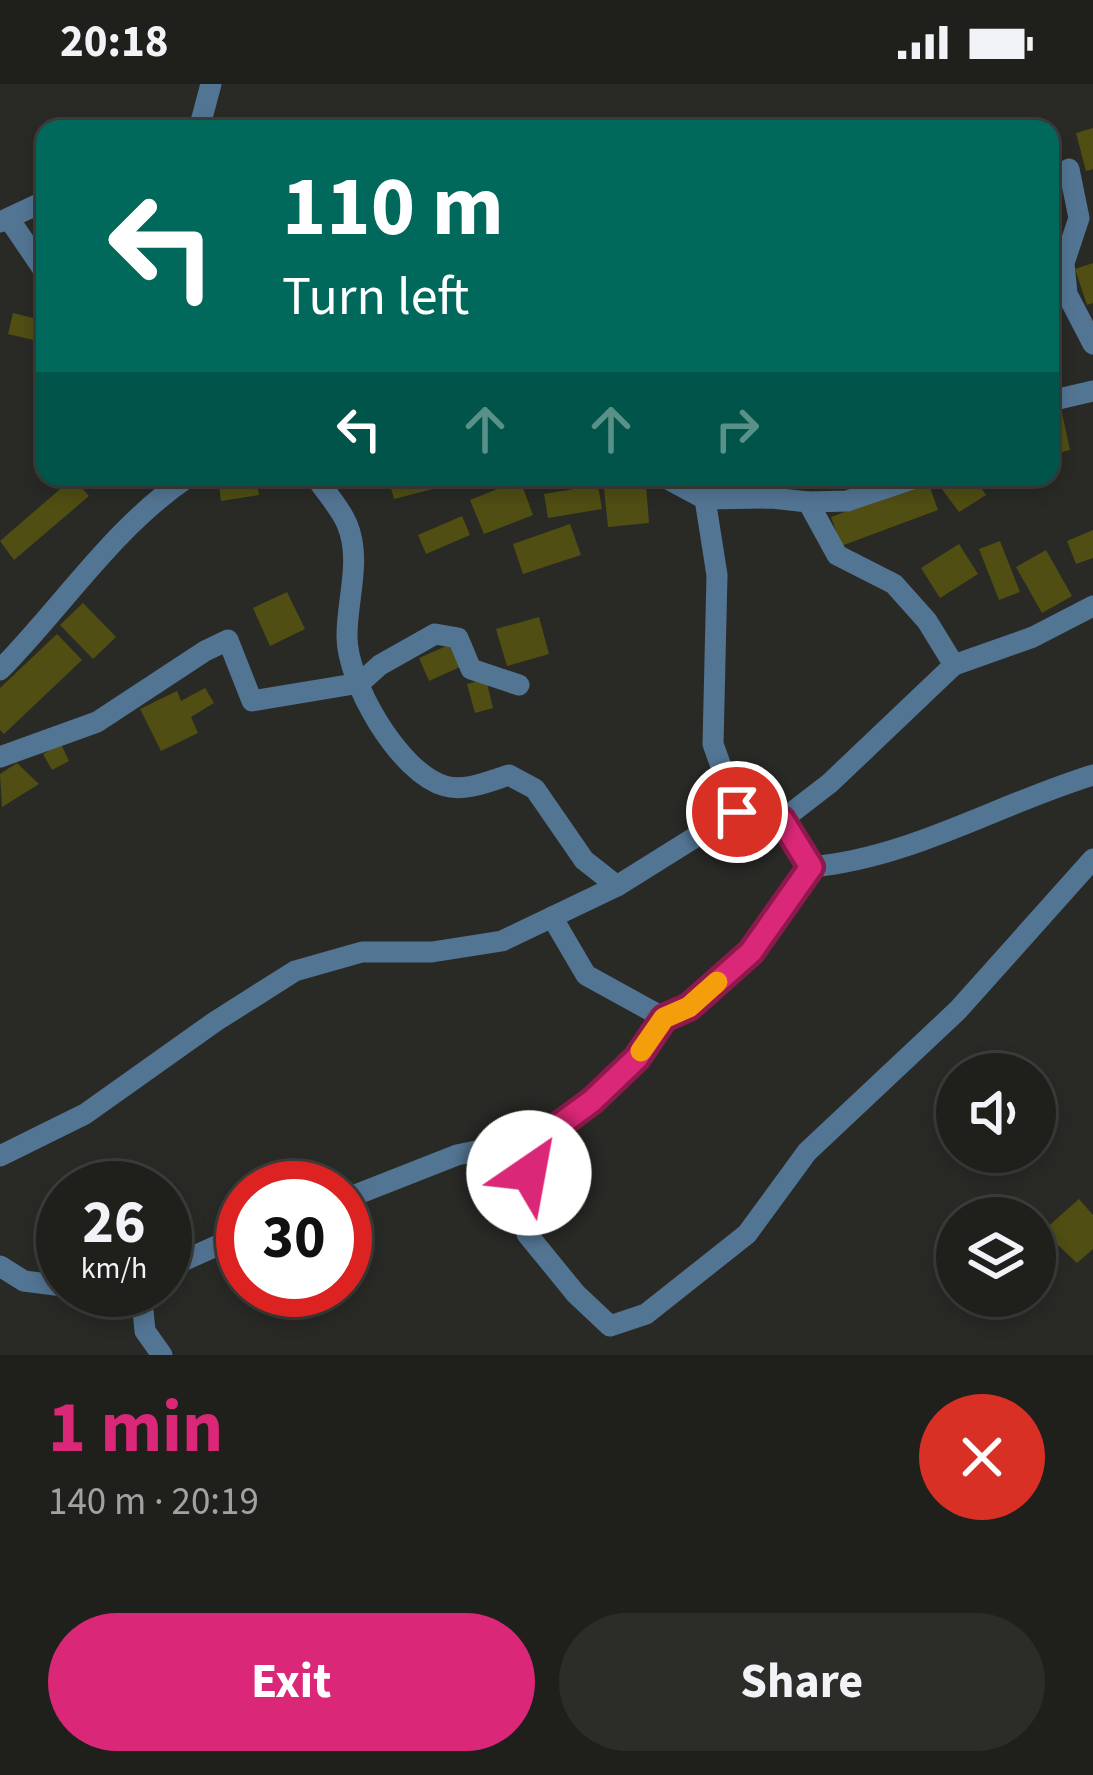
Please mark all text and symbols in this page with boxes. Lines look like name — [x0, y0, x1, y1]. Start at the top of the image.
text: 20:18 — [60, 10, 169, 74]
text: 110 m — [282, 148, 504, 268]
icon: left — [84, 168, 240, 324]
text: Turn left — [282, 259, 469, 336]
icon: left — [326, 396, 392, 462]
icon: ahead — [452, 396, 518, 462]
icon: ahead — [578, 396, 644, 462]
icon: right — [704, 396, 770, 462]
pin — [686, 761, 788, 863]
icon: arrive — [704, 779, 770, 845]
map controls — [936, 1053, 1056, 1317]
button: sound — [936, 1053, 1056, 1173]
position arrow — [466, 1110, 592, 1236]
speed limit sign: 30 — [216, 1161, 372, 1317]
text: 26 — [82, 1181, 146, 1266]
button: layers — [936, 1197, 1056, 1317]
text: km/h — [81, 1247, 147, 1290]
text: 1 min — [48, 1377, 223, 1480]
button: close — [919, 1394, 1045, 1520]
text: 140 m · 20:19 — [48, 1474, 259, 1530]
button: Exit — [48, 1613, 535, 1751]
button: Share — [559, 1613, 1045, 1751]

